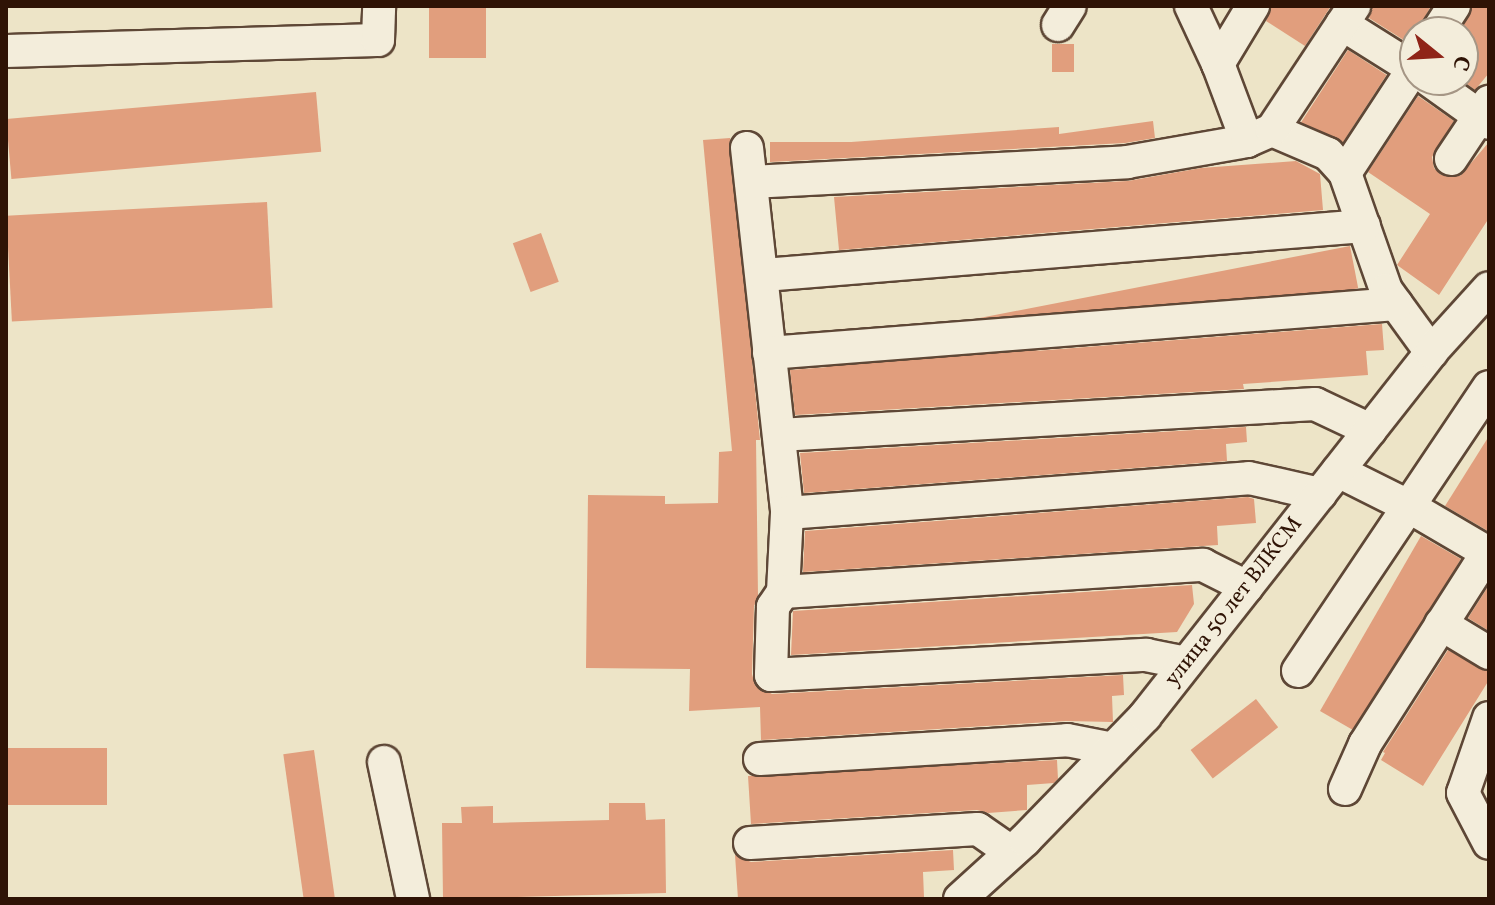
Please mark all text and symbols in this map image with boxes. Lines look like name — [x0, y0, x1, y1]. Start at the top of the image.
north arrow — [1399, 16, 1479, 96]
text: С — [1443, 51, 1477, 74]
street label: улица 50 лет ВЛКСМ — [1160, 512, 1308, 692]

